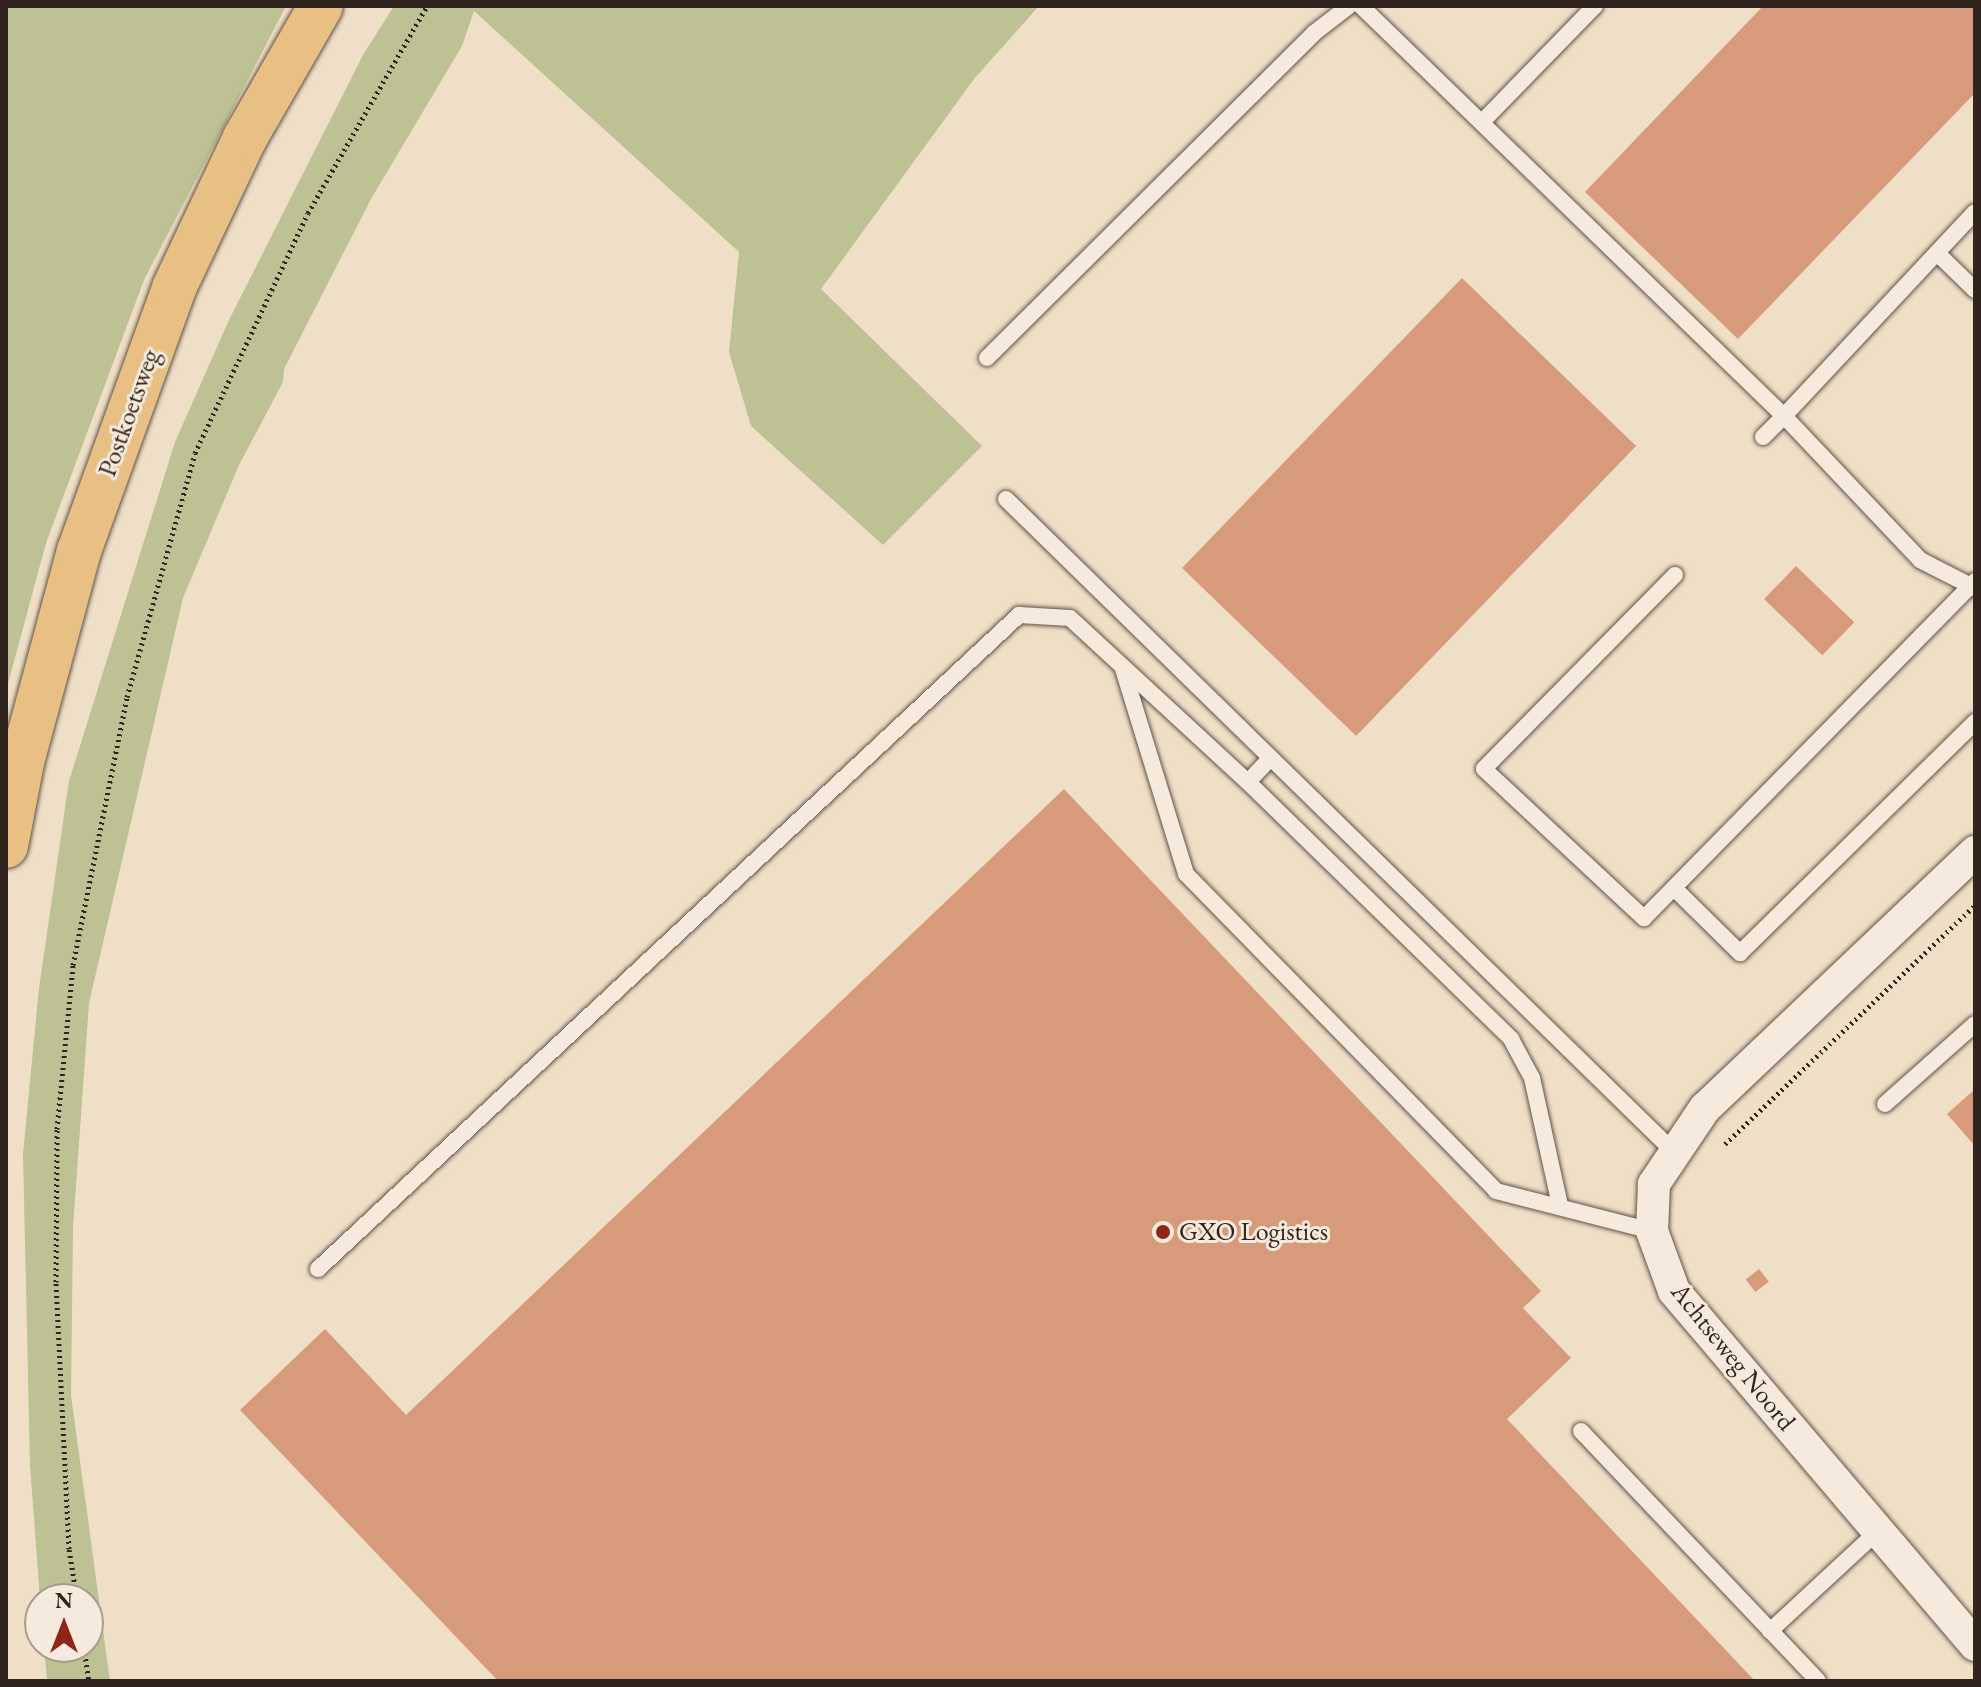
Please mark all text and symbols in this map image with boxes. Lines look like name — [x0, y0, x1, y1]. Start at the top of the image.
street label: Postkoetsweg — [92, 345, 166, 481]
place label: GXO Logistics — [1179, 1216, 1328, 1248]
marker: GXO Logistics — [1154, 1223, 1172, 1241]
street label: Achtseweg Noord — [1664, 1277, 1802, 1437]
north arrow — [24, 1583, 104, 1663]
text: N — [55, 1586, 73, 1615]

